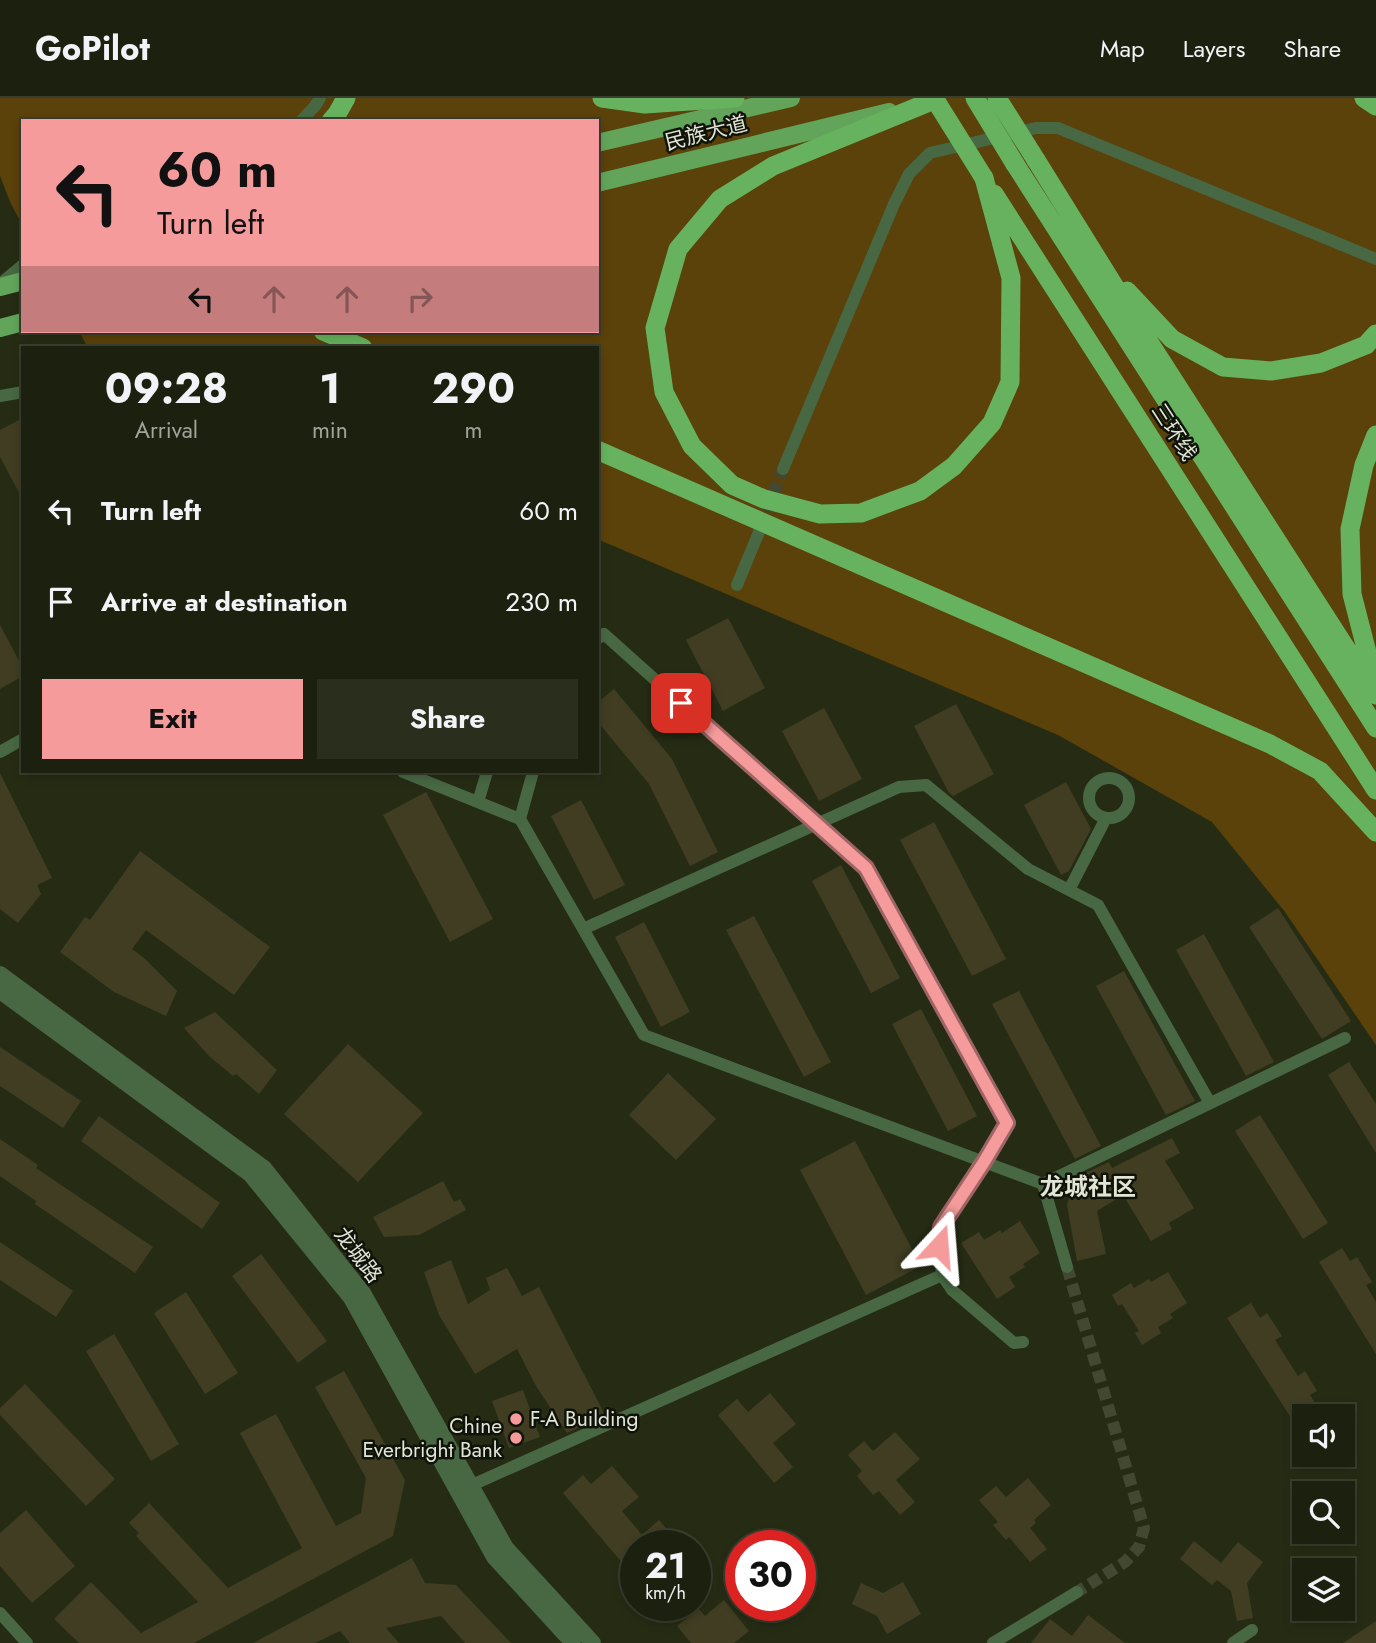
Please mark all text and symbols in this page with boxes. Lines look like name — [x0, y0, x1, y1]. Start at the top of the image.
text: GoPilot — [35, 25, 150, 72]
text: Map — [1100, 31, 1145, 66]
text: Layers — [1183, 31, 1245, 66]
text: Share — [1283, 31, 1341, 66]
street label: 民族大道 — [662, 108, 750, 158]
text: 60 m — [157, 135, 277, 205]
icon: left — [42, 147, 133, 238]
text: Turn left — [157, 200, 264, 246]
icon: left — [182, 280, 220, 318]
icon: ahead — [255, 280, 293, 318]
icon: ahead — [328, 280, 366, 318]
icon: right — [401, 280, 439, 318]
text: 09:28 — [105, 358, 228, 419]
text: 1 — [319, 358, 341, 419]
text: 290 — [432, 358, 515, 419]
street label: 三环线 — [1144, 397, 1204, 467]
text: Arrival — [135, 413, 198, 447]
text: min — [312, 413, 348, 447]
text: m — [464, 413, 482, 447]
icon: left — [42, 492, 80, 530]
text: Turn left — [101, 492, 201, 530]
text: 60 m — [519, 492, 578, 530]
icon: arrive — [42, 583, 80, 621]
text: Arrive at destination — [101, 583, 348, 621]
text: 230 m — [505, 583, 578, 621]
pin — [651, 673, 711, 733]
button: Exit — [42, 679, 303, 759]
button: Share — [317, 679, 578, 759]
icon: arrive — [662, 684, 700, 722]
district label: 龙城社区 — [1040, 1169, 1136, 1204]
position arrow — [902, 1209, 976, 1283]
street label: 龙城路 — [327, 1221, 389, 1289]
place label: F-A Building — [530, 1404, 639, 1434]
map controls — [1292, 1404, 1355, 1621]
button: sound — [1292, 1404, 1355, 1467]
place label: Chine Everbright Bank — [362, 1411, 503, 1465]
marker: F-A Building — [508, 1411, 524, 1427]
marker: Chine Everbright Bank — [508, 1430, 524, 1446]
button: search — [1292, 1481, 1355, 1544]
speed limit sign: 30 — [725, 1530, 816, 1621]
text: 21 — [645, 1541, 686, 1591]
button: layers — [1292, 1558, 1355, 1621]
text: km/h — [645, 1580, 686, 1606]

